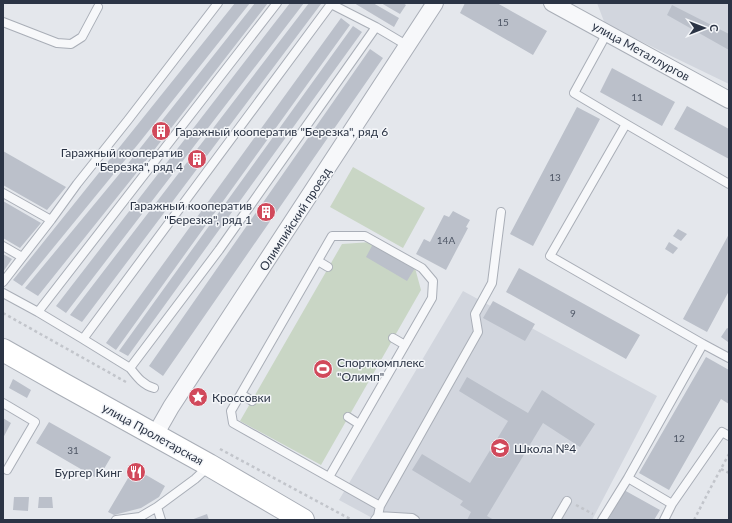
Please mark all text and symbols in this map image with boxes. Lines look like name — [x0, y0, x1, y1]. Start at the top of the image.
north arrow — [684, 8, 724, 48]
house number: 15 — [497, 16, 509, 28]
street label: улица Металлургов — [590, 18, 693, 84]
text: С — [708, 24, 721, 32]
house number: 11 — [631, 91, 643, 103]
building icon: Гаражный кооператив "Березка", ряд 6 — [150, 120, 172, 142]
place label: Гаражный кооператив "Березка", ряд 6 — [175, 124, 388, 139]
place label: Гаражный кооператив "Березка", ряд 4 — [61, 145, 183, 174]
building icon: Гаражный кооператив "Березка", ряд 4 — [186, 148, 208, 170]
street label: Олимпийский проезд — [256, 164, 334, 274]
house number: 13 — [549, 171, 561, 183]
place label: Гаражный кооператив "Березка", ряд 1 — [130, 198, 252, 227]
building icon: Гаражный кооператив "Березка", ряд 1 — [255, 201, 277, 223]
house number: 14А — [437, 234, 455, 246]
house number: 9 — [570, 307, 576, 319]
place label: Спорткомплекс "Олимп" — [337, 355, 424, 384]
sports icon: Спорткомплекс "Олимп" — [312, 358, 334, 380]
place icon: Кроссовки — [187, 386, 209, 408]
place label: Кроссовки — [212, 390, 271, 405]
street label: улица Пролетарская — [100, 400, 206, 468]
house number: 12 — [673, 432, 685, 444]
school or university icon: Школа №4 — [489, 437, 511, 459]
place label: Школа №4 — [514, 441, 576, 456]
house number: 31 — [67, 444, 79, 456]
restaurant icon: Бургер Кинг — [125, 461, 147, 483]
place label: Бургер Кинг — [55, 465, 122, 480]

